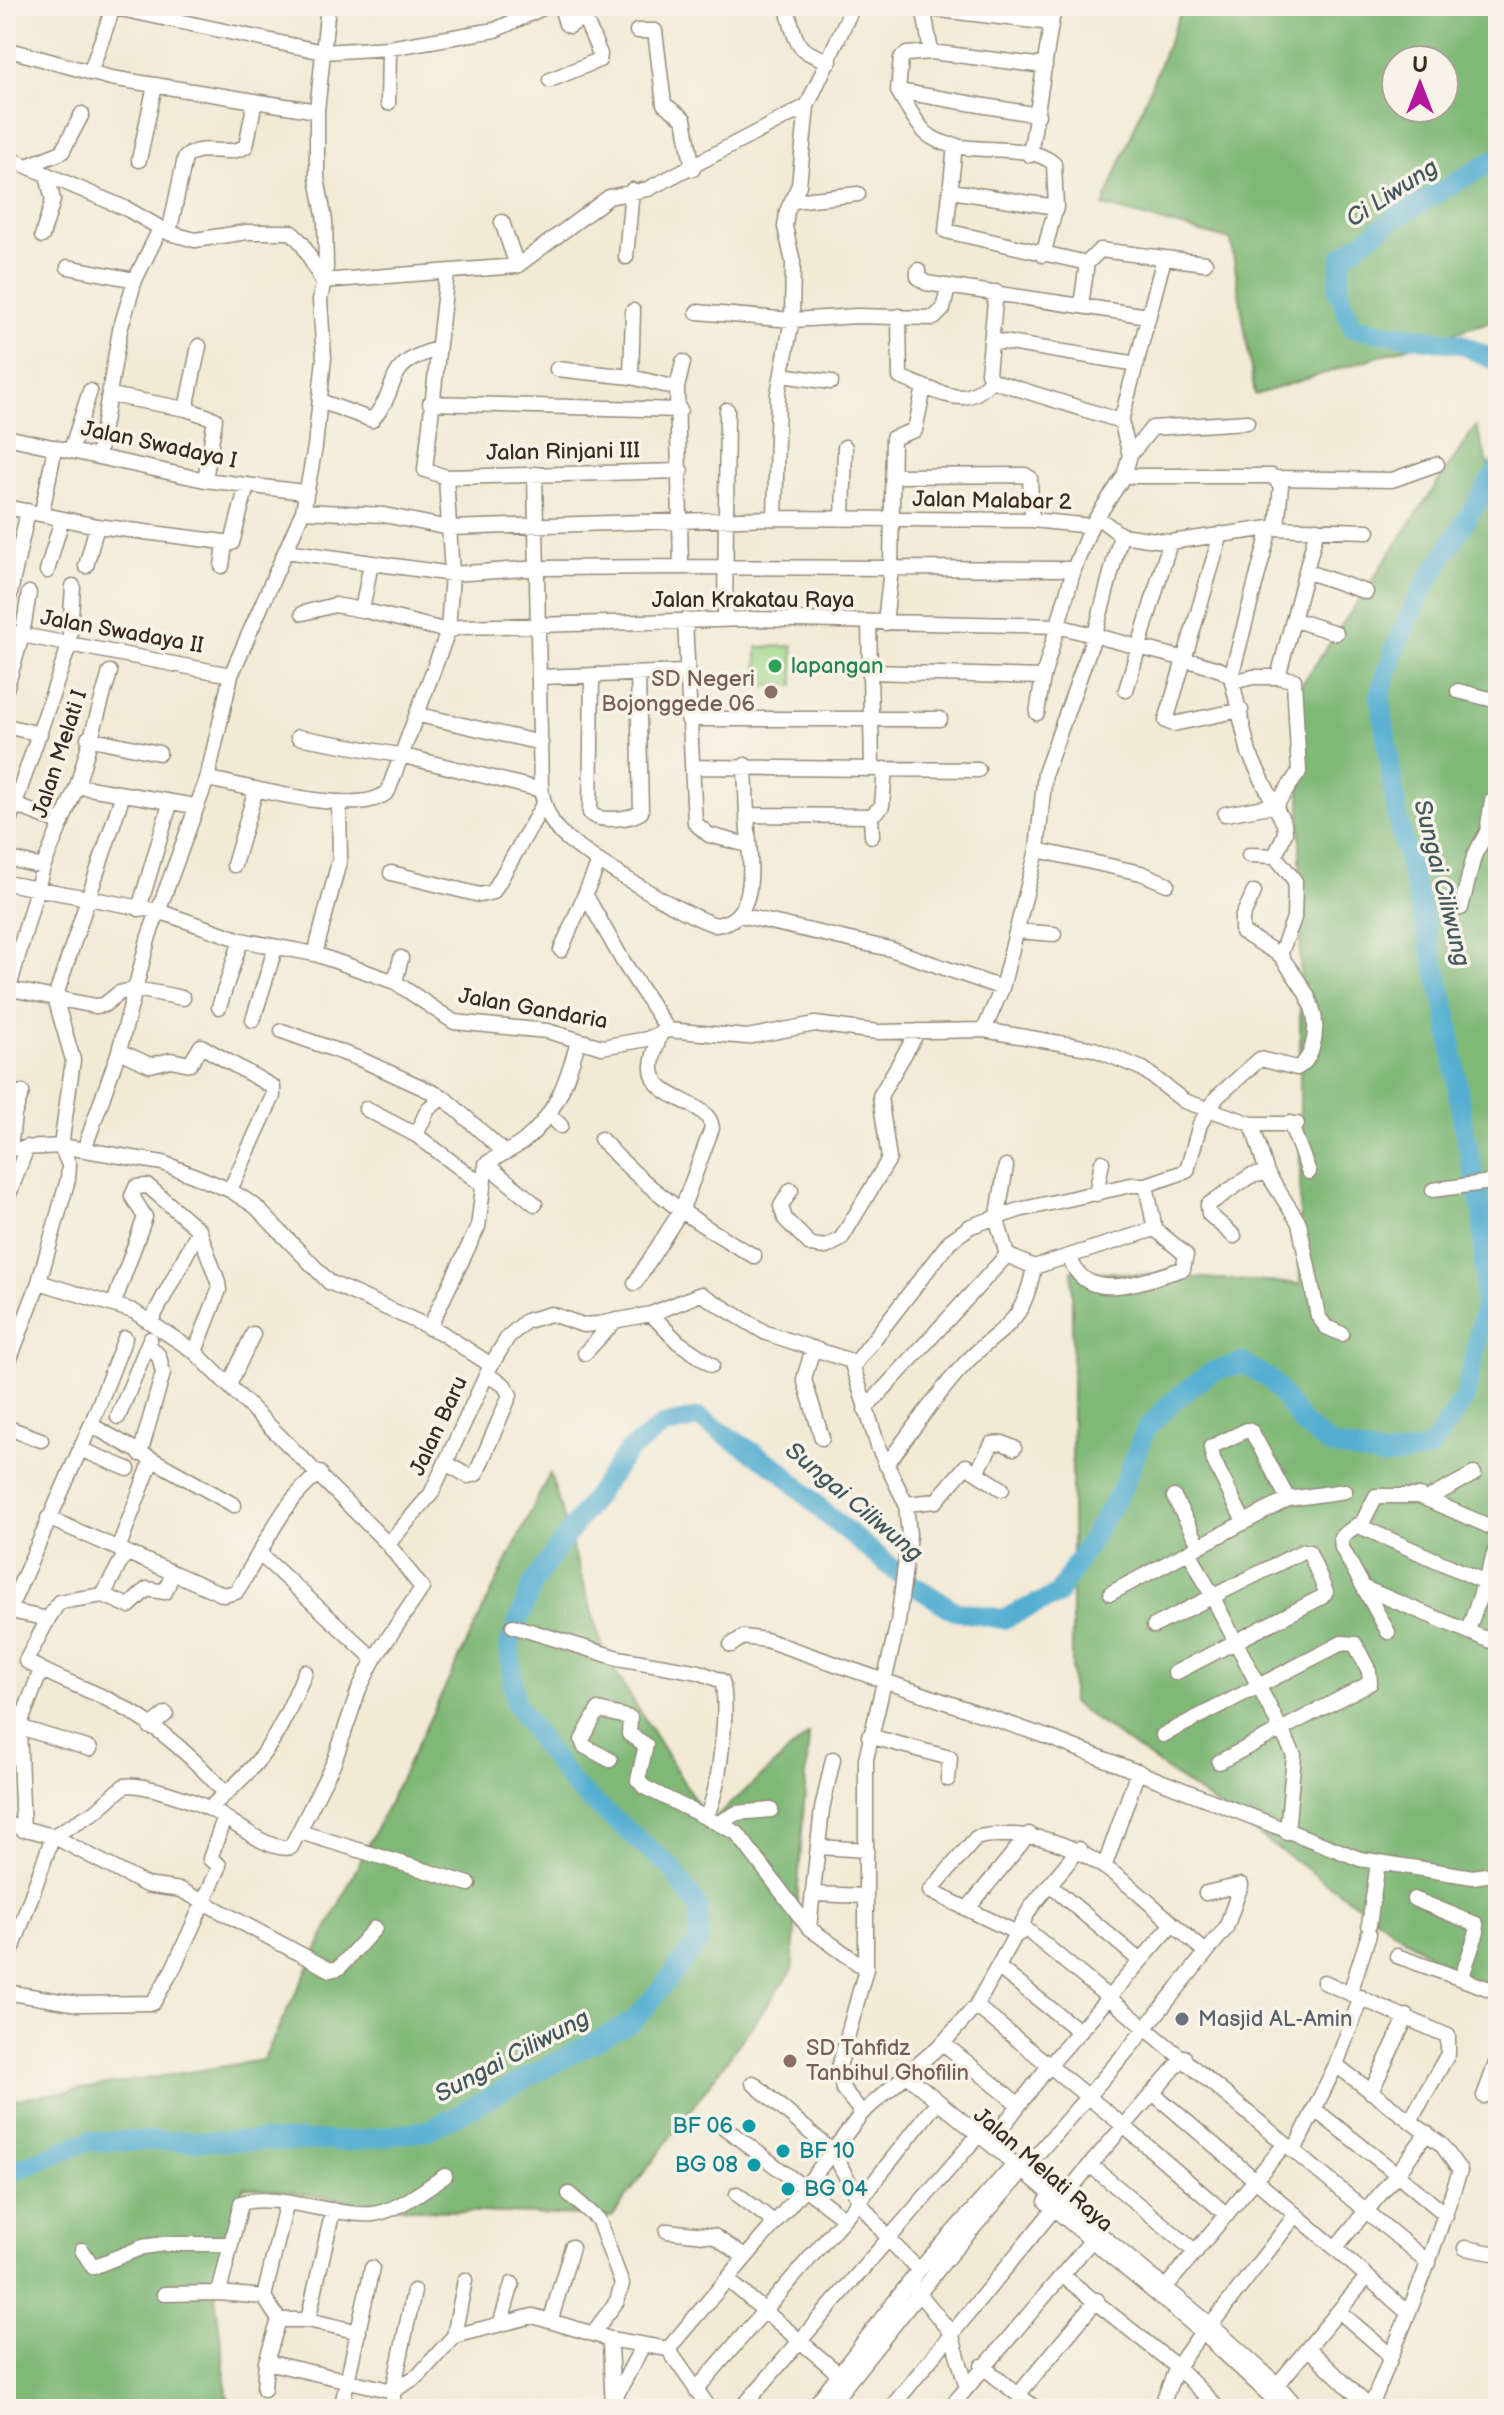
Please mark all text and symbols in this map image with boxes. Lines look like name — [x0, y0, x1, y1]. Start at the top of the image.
north arrow — [1380, 44, 1460, 124]
text: U — [1412, 52, 1428, 79]
water label: Ci Liwung — [1341, 152, 1444, 233]
street label: Jalan Swadaya I — [79, 415, 240, 475]
street label: Jalan Rinjani III — [486, 437, 640, 467]
street label: Jalan Malabar 2 — [912, 486, 1072, 516]
street label: Jalan Krakatau Raya — [652, 587, 854, 614]
street label: Jalan Swadaya II — [38, 604, 206, 660]
place label: lapangan — [791, 653, 883, 680]
marker: lapangan — [766, 657, 784, 675]
place label: SD Negeri Bojonggede 06 — [601, 666, 755, 718]
marker: SD Negeri Bojonggede 06 — [762, 683, 780, 701]
street label: Jalan Melati I — [27, 686, 93, 821]
water label: Sungai Ciliwung — [1407, 797, 1477, 970]
street label: Jalan Gandaria — [456, 983, 610, 1035]
street label: Jalan Baru — [404, 1372, 474, 1480]
water label: Sungai Ciliwung — [779, 1436, 929, 1568]
water label: Sungai Ciliwung — [430, 2003, 595, 2109]
place label: Masjid AL-Amin — [1198, 2006, 1352, 2033]
marker: Masjid AL-Amin — [1173, 2010, 1191, 2028]
place label: SD Tahfidz Tanbihul Ghofilin — [806, 2035, 969, 2087]
marker: SD Tahfidz Tanbihul Ghofilin — [781, 2052, 799, 2070]
street label: Jalan Melati Raya — [968, 2102, 1118, 2238]
place label: BF 06 — [672, 2113, 733, 2140]
marker: BF 06 — [740, 2117, 758, 2135]
place label: BF 10 — [799, 2138, 855, 2165]
marker: BF 10 — [774, 2142, 792, 2160]
place label: BG 08 — [675, 2152, 738, 2179]
marker: BG 08 — [745, 2156, 763, 2174]
place label: BG 04 — [804, 2176, 868, 2203]
marker: BG 04 — [779, 2180, 797, 2198]

